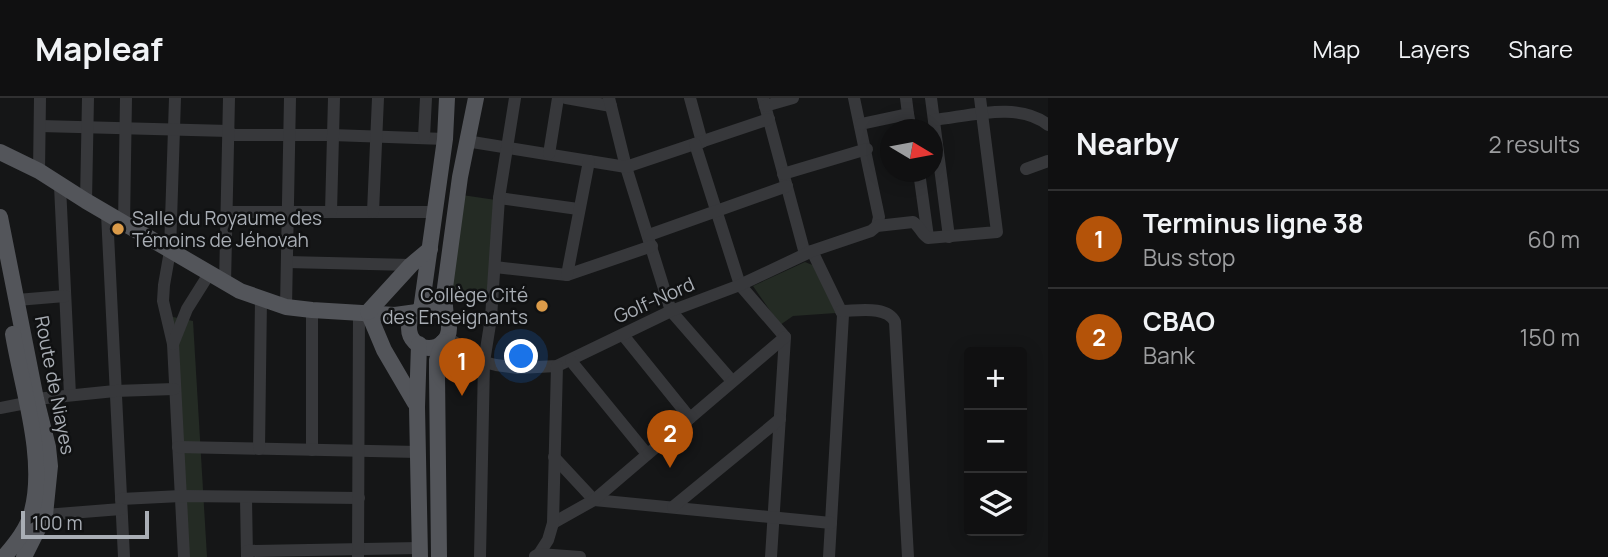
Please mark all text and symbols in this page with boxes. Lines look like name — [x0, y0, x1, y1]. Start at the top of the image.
text: Mapleaf — [35, 26, 163, 71]
text: Map — [1313, 32, 1360, 65]
text: Layers — [1398, 32, 1470, 65]
text: Share — [1508, 32, 1573, 65]
north arrow — [880, 119, 943, 182]
text: Nearby — [1076, 123, 1179, 164]
text: 2 results — [1488, 128, 1580, 160]
place label: Salle du Royaume des Témoins de Jéhovah — [132, 205, 322, 253]
text: Terminus ligne 38 — [1143, 205, 1364, 241]
marker: Salle du Royaume des Témoins de Jéhovah — [110, 221, 126, 237]
text: 1 — [1094, 223, 1104, 255]
text: 60 m — [1528, 223, 1580, 255]
text: Bus stop — [1143, 241, 1235, 273]
street label: Golf-Nord — [609, 271, 699, 329]
place label: Collège Cité des Enseignants — [382, 282, 528, 330]
marker: Collège Cité des Enseignants — [534, 298, 550, 314]
text: CBAO — [1143, 303, 1215, 339]
street label: Route de Niayes — [29, 313, 81, 457]
text: 2 — [1092, 321, 1106, 353]
text: 150 m — [1520, 321, 1580, 353]
pin: 1 — [439, 338, 485, 396]
your location — [504, 339, 538, 373]
text: Bank — [1143, 339, 1195, 371]
map controls — [964, 347, 1027, 536]
button: + — [964, 347, 1027, 410]
pin: 2 — [647, 410, 693, 468]
button: − — [964, 410, 1027, 473]
button: layers — [964, 473, 1027, 536]
scale bar — [21, 508, 149, 540]
text: 100 m — [32, 510, 83, 536]

